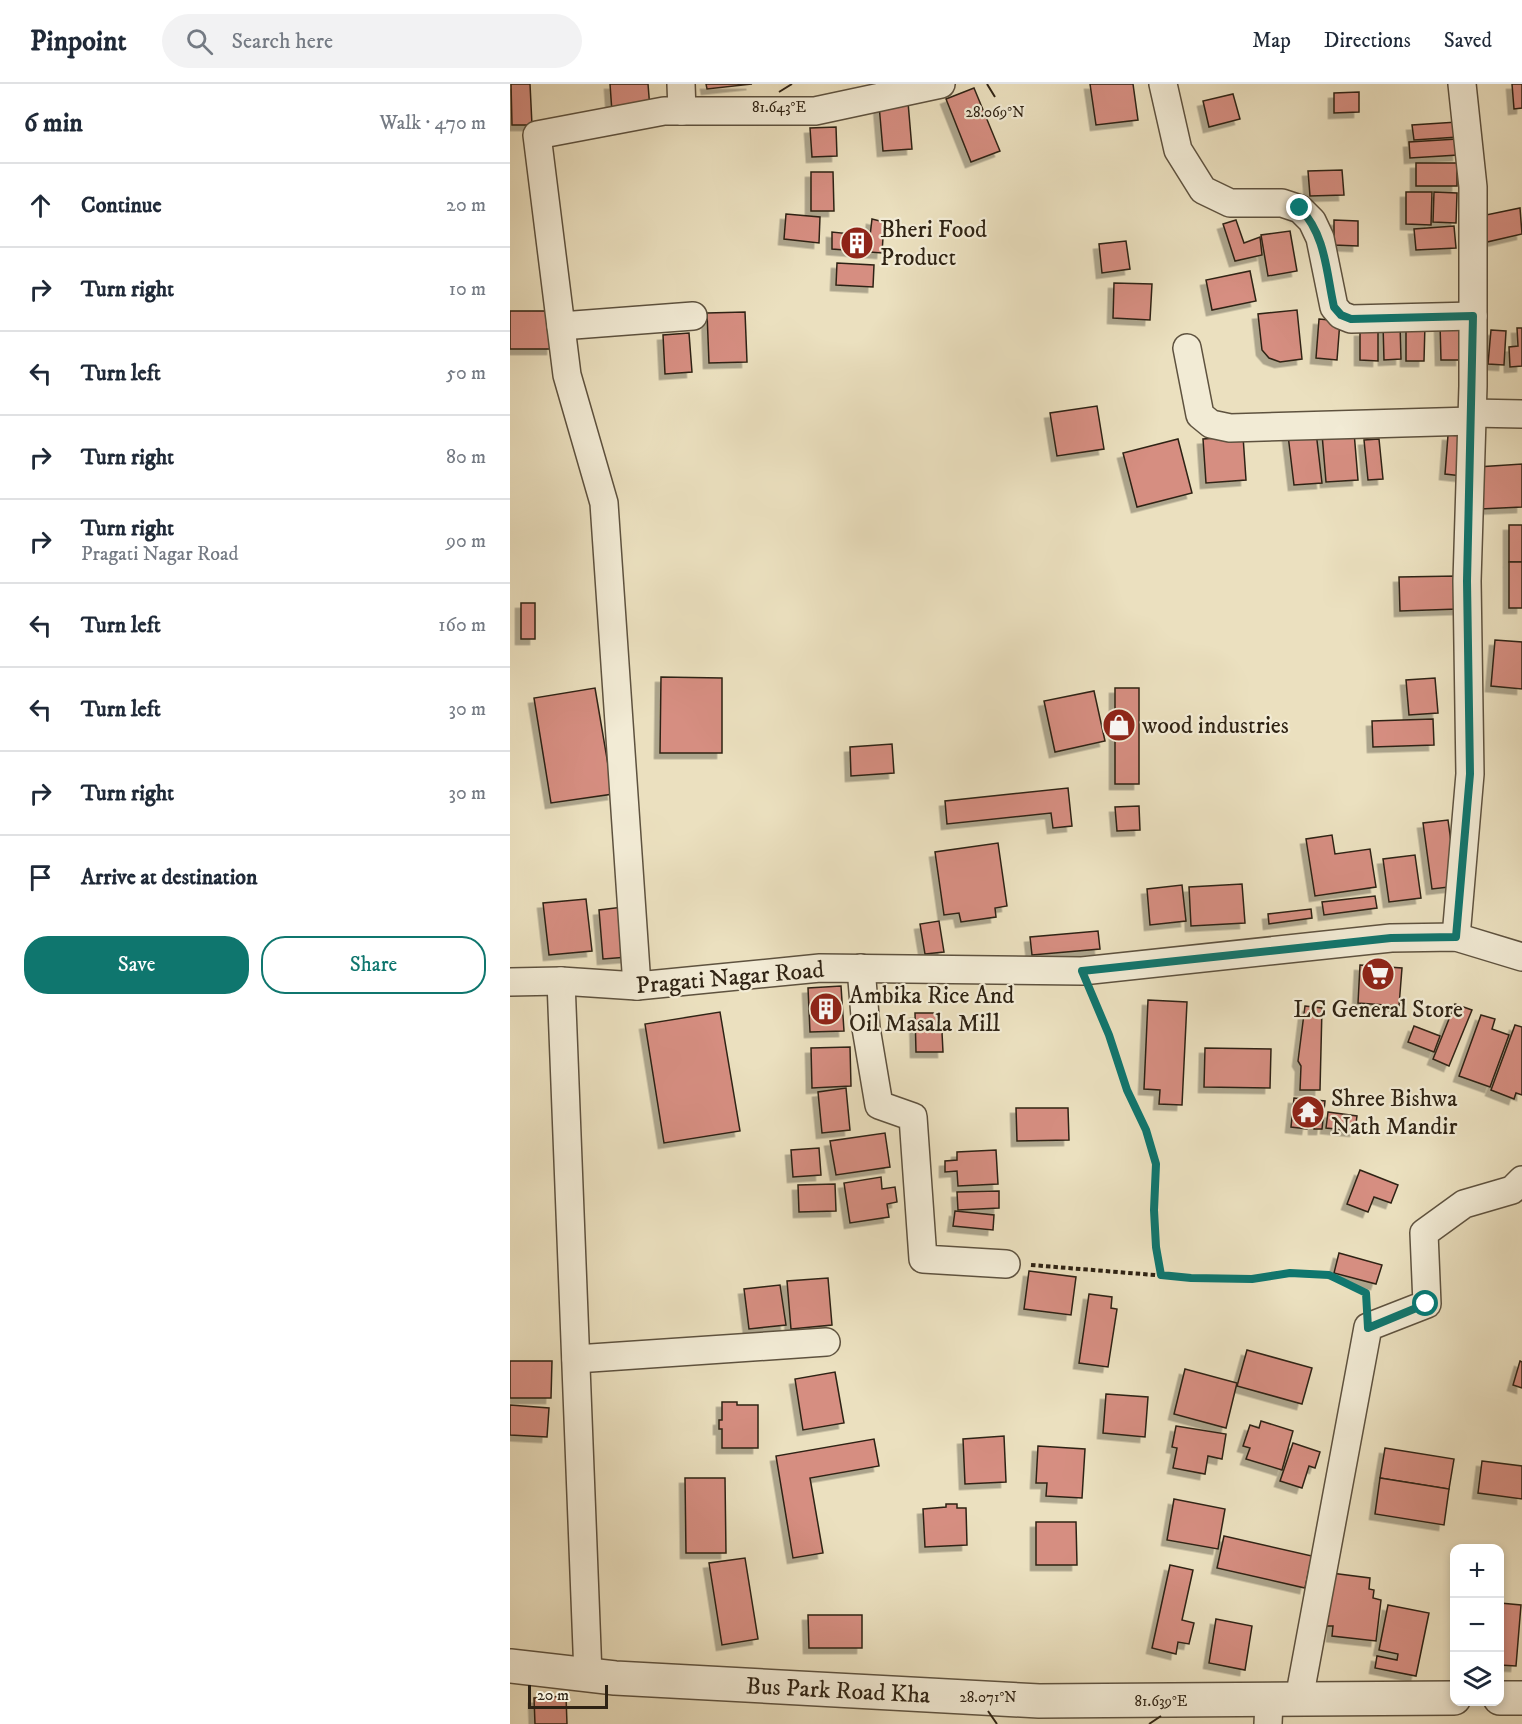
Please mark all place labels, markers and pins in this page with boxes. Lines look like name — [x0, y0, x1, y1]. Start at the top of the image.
place label: Bheri Food Product — [880, 215, 987, 273]
building icon: Bheri Food Product — [839, 225, 875, 261]
shop icon: wood industries — [1101, 707, 1137, 743]
place label: wood industries — [1141, 711, 1289, 741]
supermarket icon: LC General Store — [1360, 956, 1396, 992]
place label: Ambika Rice And Oil Masala Mill — [849, 981, 1014, 1039]
building icon: Ambika Rice And Oil Masala Mill — [808, 991, 844, 1027]
place label: LC General Store — [1293, 995, 1463, 1025]
place label: Shree Bishwa Nath Mandir — [1331, 1084, 1458, 1142]
temple icon: Shree Bishwa Nath Mandir — [1290, 1094, 1326, 1130]

